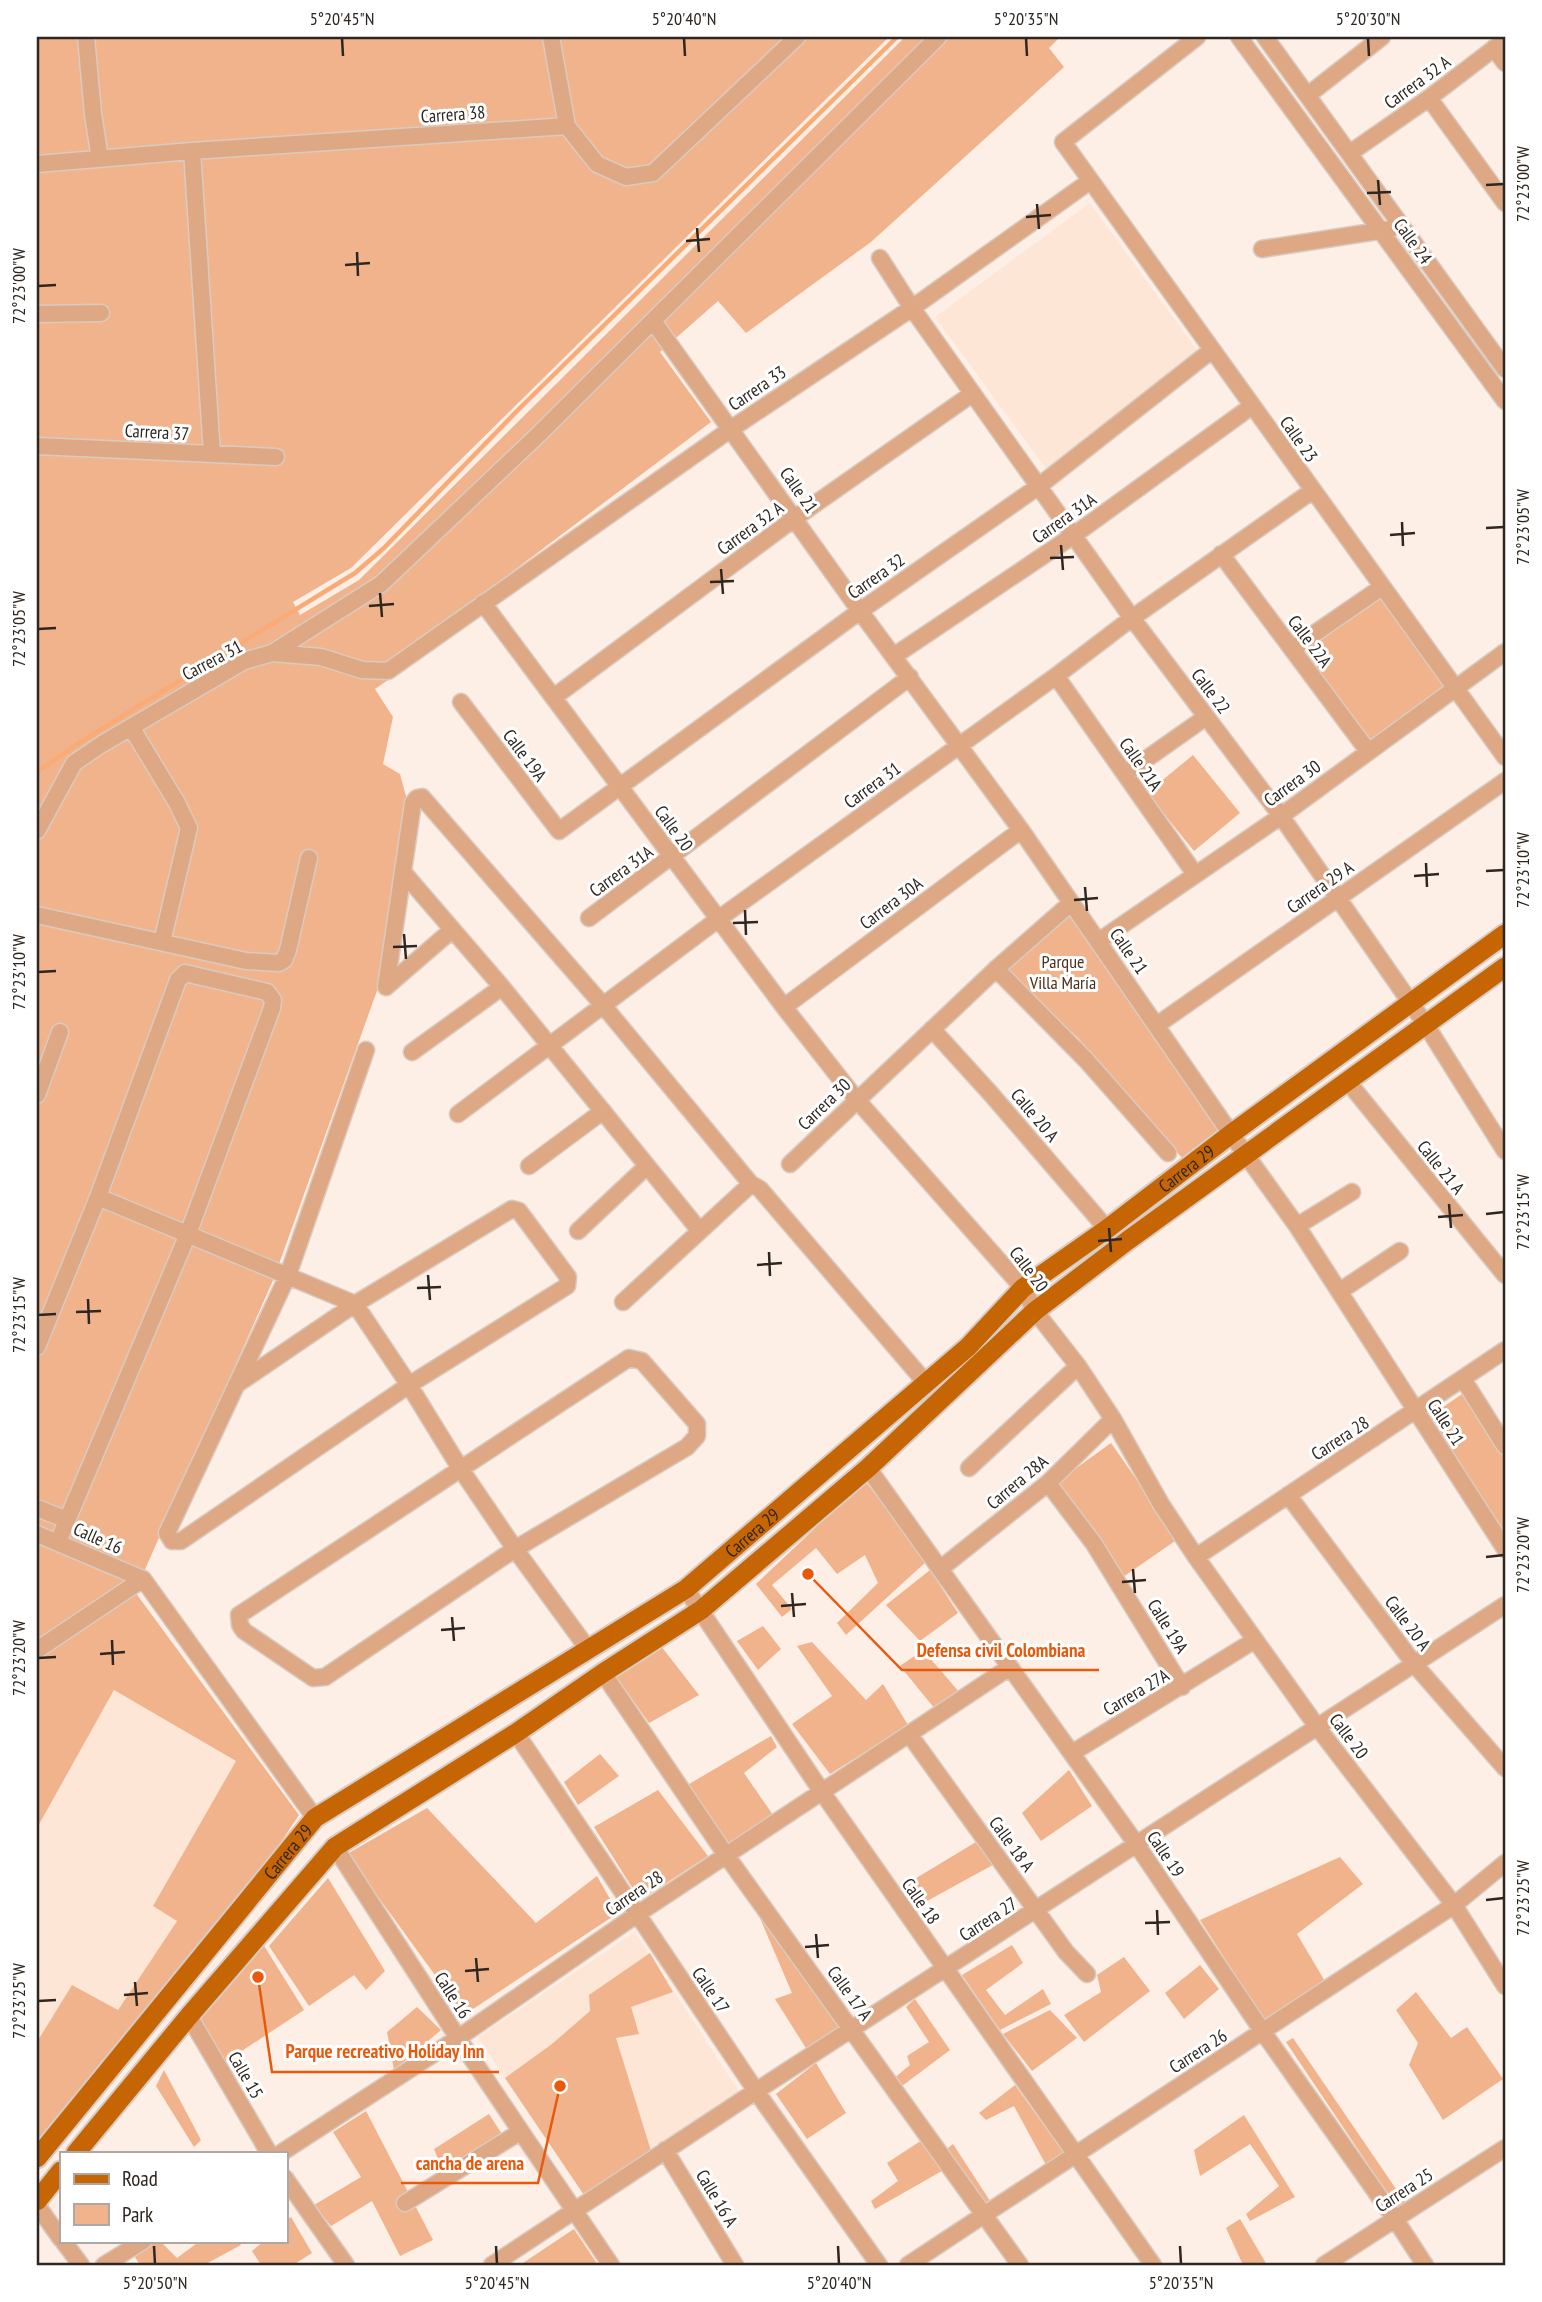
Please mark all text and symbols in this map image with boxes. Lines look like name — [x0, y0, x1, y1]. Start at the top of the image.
text: 5°20'45"N — [310, 7, 374, 30]
text: 5°20'40"N — [652, 7, 716, 30]
text: 5°20'35"N — [994, 7, 1058, 30]
text: 5°20'30"N — [1336, 7, 1400, 30]
street label: Carrera 32 A — [1379, 50, 1455, 114]
street label: Carrera 38 — [420, 100, 486, 128]
text: 72°23'00"W — [1511, 146, 1534, 222]
street label: Calle 24 — [1389, 214, 1437, 268]
text: 72°23'00"W — [7, 248, 30, 324]
street label: Carrera 33 — [724, 360, 790, 416]
street label: Calle 23 — [1275, 411, 1323, 467]
street label: Carrera 37 — [124, 419, 190, 445]
street label: Calle 21 — [775, 462, 823, 518]
street label: Carrera 31A — [1027, 487, 1101, 548]
text: 72°23'05"W — [1511, 489, 1534, 565]
street label: Carrera 32 A — [712, 496, 788, 560]
street label: Carrera 32 — [843, 548, 909, 604]
text: 72°23'05"W — [7, 591, 30, 667]
street label: Calle 22A — [1283, 610, 1337, 672]
street label: Carrera 31 — [178, 635, 246, 685]
street label: Calle 22 — [1186, 664, 1236, 718]
street label: Calle 19A — [498, 724, 552, 786]
street label: Calle 21A — [1114, 733, 1168, 795]
street label: Carrera 30 — [1259, 755, 1325, 811]
street label: Carrera 31 — [839, 757, 905, 813]
street label: Calle 20 — [650, 801, 698, 855]
text: 72°23'10"W — [1511, 832, 1534, 908]
street label: Carrera 31A — [585, 840, 658, 902]
street label: Carrera 29 A — [1282, 855, 1358, 918]
street label: Carrera 30A — [855, 872, 928, 934]
street label: Calle 21 — [1105, 923, 1153, 979]
text: 72°23'10"W — [7, 934, 30, 1010]
park label: Parque Villa María — [1029, 950, 1096, 994]
street label: Carrera 30 — [793, 1073, 855, 1135]
street label: Calle 20 A — [1006, 1084, 1064, 1147]
street label: Calle 21 A — [1412, 1135, 1470, 1199]
street label: Carrera 29 — [1154, 1139, 1219, 1197]
text: 72°23'15"W — [1511, 1174, 1534, 1250]
street label: Calle 20 — [1004, 1242, 1054, 1296]
text: 72°23'15"W — [7, 1277, 30, 1353]
street label: Calle 21 — [1422, 1394, 1470, 1450]
street label: Carrera 28 — [1307, 1411, 1373, 1465]
street label: Carrera 28A — [982, 1449, 1053, 1514]
street label: Carrera 29 — [720, 1503, 784, 1562]
street label: Calle 16 — [70, 1517, 126, 1559]
text: 72°23'20"W — [1511, 1517, 1534, 1593]
street label: Calle 20 A — [1380, 1591, 1436, 1655]
street label: Calle 19A — [1142, 1595, 1194, 1658]
text: 72°23'20"W — [7, 1620, 30, 1696]
callout: Defensa civil Colombiana — [902, 1630, 1099, 1670]
text: Defensa civil Colombiana — [917, 1638, 1085, 1662]
street label: Carrera 27A — [1099, 1663, 1174, 1721]
street label: Calle 20 — [1324, 1709, 1374, 1763]
street label: Calle 18 A — [984, 1812, 1040, 1877]
street label: Carrera 29 — [258, 1819, 317, 1884]
street label: Calle 19 — [1142, 1826, 1190, 1882]
text: 72°23'25"W — [1511, 1860, 1534, 1936]
street label: Carrera 28 — [601, 1865, 667, 1921]
street label: Calle 18 — [897, 1873, 945, 1929]
street label: Carrera 27 — [955, 1892, 1021, 1946]
street label: Calle 17 A — [822, 1961, 878, 2025]
street label: Calle 17 — [687, 1962, 735, 2018]
text: 72°23'25"W — [7, 1963, 30, 2039]
street label: Calle 16 — [429, 1967, 477, 2023]
street label: Carrera 26 — [1165, 2024, 1231, 2078]
callout: Parque recreativo Holiday Inn — [272, 2032, 499, 2072]
text: Parque recreativo Holiday Inn — [286, 2039, 484, 2063]
street label: Calle 15 — [223, 2047, 269, 2103]
callout: cancha de arena — [401, 2143, 538, 2183]
text: cancha de arena — [416, 2151, 524, 2175]
legend — [60, 2152, 287, 2242]
street label: Carrera 25 — [1371, 2163, 1437, 2217]
text: Road — [122, 2165, 158, 2192]
street label: Calle 16 A — [691, 2165, 743, 2231]
text: Park — [122, 2201, 153, 2228]
text: 5°20'50"N — [123, 2271, 187, 2294]
text: 5°20'45"N — [465, 2271, 529, 2294]
text: 5°20'40"N — [807, 2271, 871, 2294]
text: 5°20'35"N — [1149, 2271, 1213, 2294]

